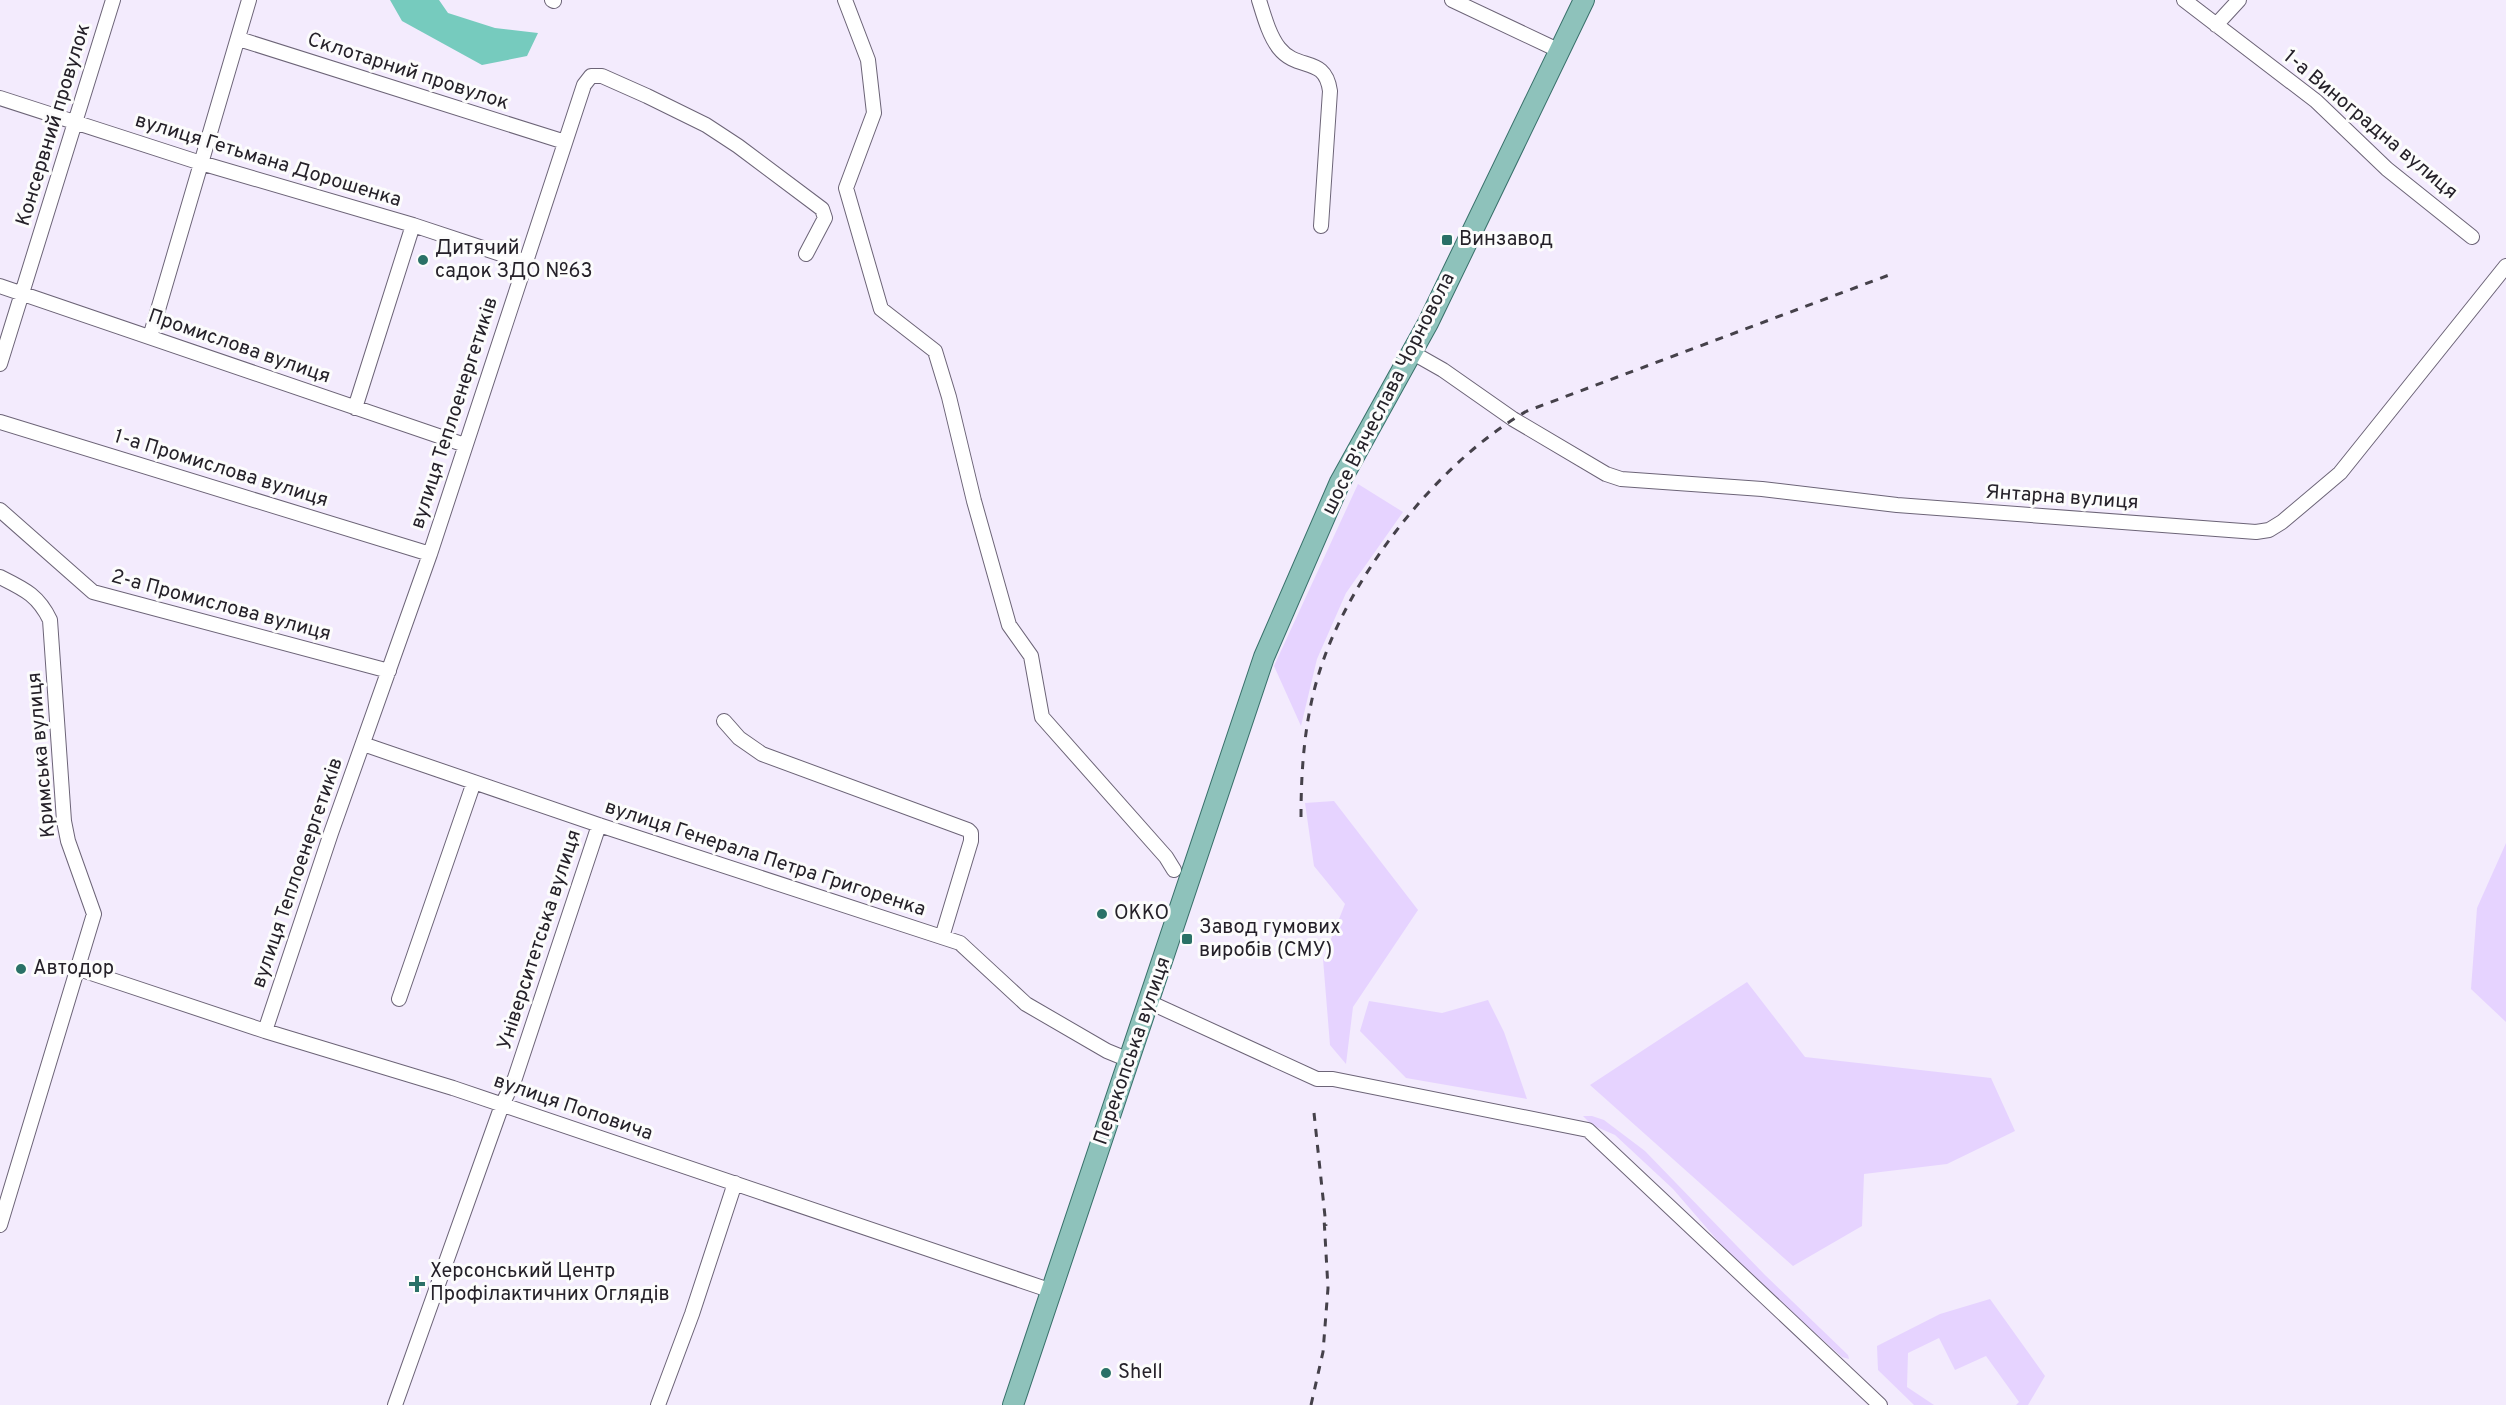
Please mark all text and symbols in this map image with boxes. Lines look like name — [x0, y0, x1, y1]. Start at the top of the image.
street label: Консервний провулок — [11, 21, 97, 229]
street label: Склотарний провулок — [304, 27, 512, 117]
street label: 1-а Виноградна вулиця — [2277, 44, 2463, 206]
street label: вулиця Гетьмана Дорошенка — [132, 108, 404, 214]
place label: Винзавод — [1459, 227, 1553, 253]
marker: Винзавод — [1440, 233, 1454, 247]
place label: Дитячий садок ЗДО №63 — [435, 236, 593, 285]
marker: Дитячий садок ЗДО №63 — [416, 253, 430, 267]
street label: шосе В'ячеслава Чорновола — [1316, 268, 1462, 520]
street label: вулиця Теплоенергетиків — [405, 294, 505, 532]
street label: Промислова вулиця — [144, 304, 334, 390]
street label: 1-а Промислова вулиця — [111, 424, 331, 514]
street label: Янтарна вулиця — [1985, 480, 2139, 516]
street label: 2-а Промислова вулиця — [108, 564, 334, 648]
street label: Кримська вулиця — [22, 671, 62, 839]
street label: вулиця Теплоенергетиків — [246, 754, 350, 992]
street label: вулиця Генерала Петра Григоренка — [601, 795, 929, 923]
street label: Університетська вулиця — [492, 827, 588, 1053]
place label: ОККО — [1114, 901, 1169, 927]
marker: ОККО — [1095, 907, 1109, 921]
place label: Завод гумових виробів (СМУ) — [1199, 915, 1341, 964]
marker: Завод гумових виробів (СМУ) — [1180, 932, 1194, 946]
street label: Перекопська вулиця — [1089, 953, 1177, 1149]
place label: Автодор — [33, 956, 114, 982]
marker: Автодор — [14, 962, 28, 976]
street label: вулиця Поповича — [490, 1069, 656, 1147]
place label: Херсонський Центр Профілактичних Оглядів — [430, 1259, 670, 1308]
marker: Херсонський Центр Профілактичних Оглядів — [408, 1275, 426, 1293]
place label: Shell — [1118, 1360, 1163, 1386]
marker: Shell — [1099, 1366, 1113, 1380]

